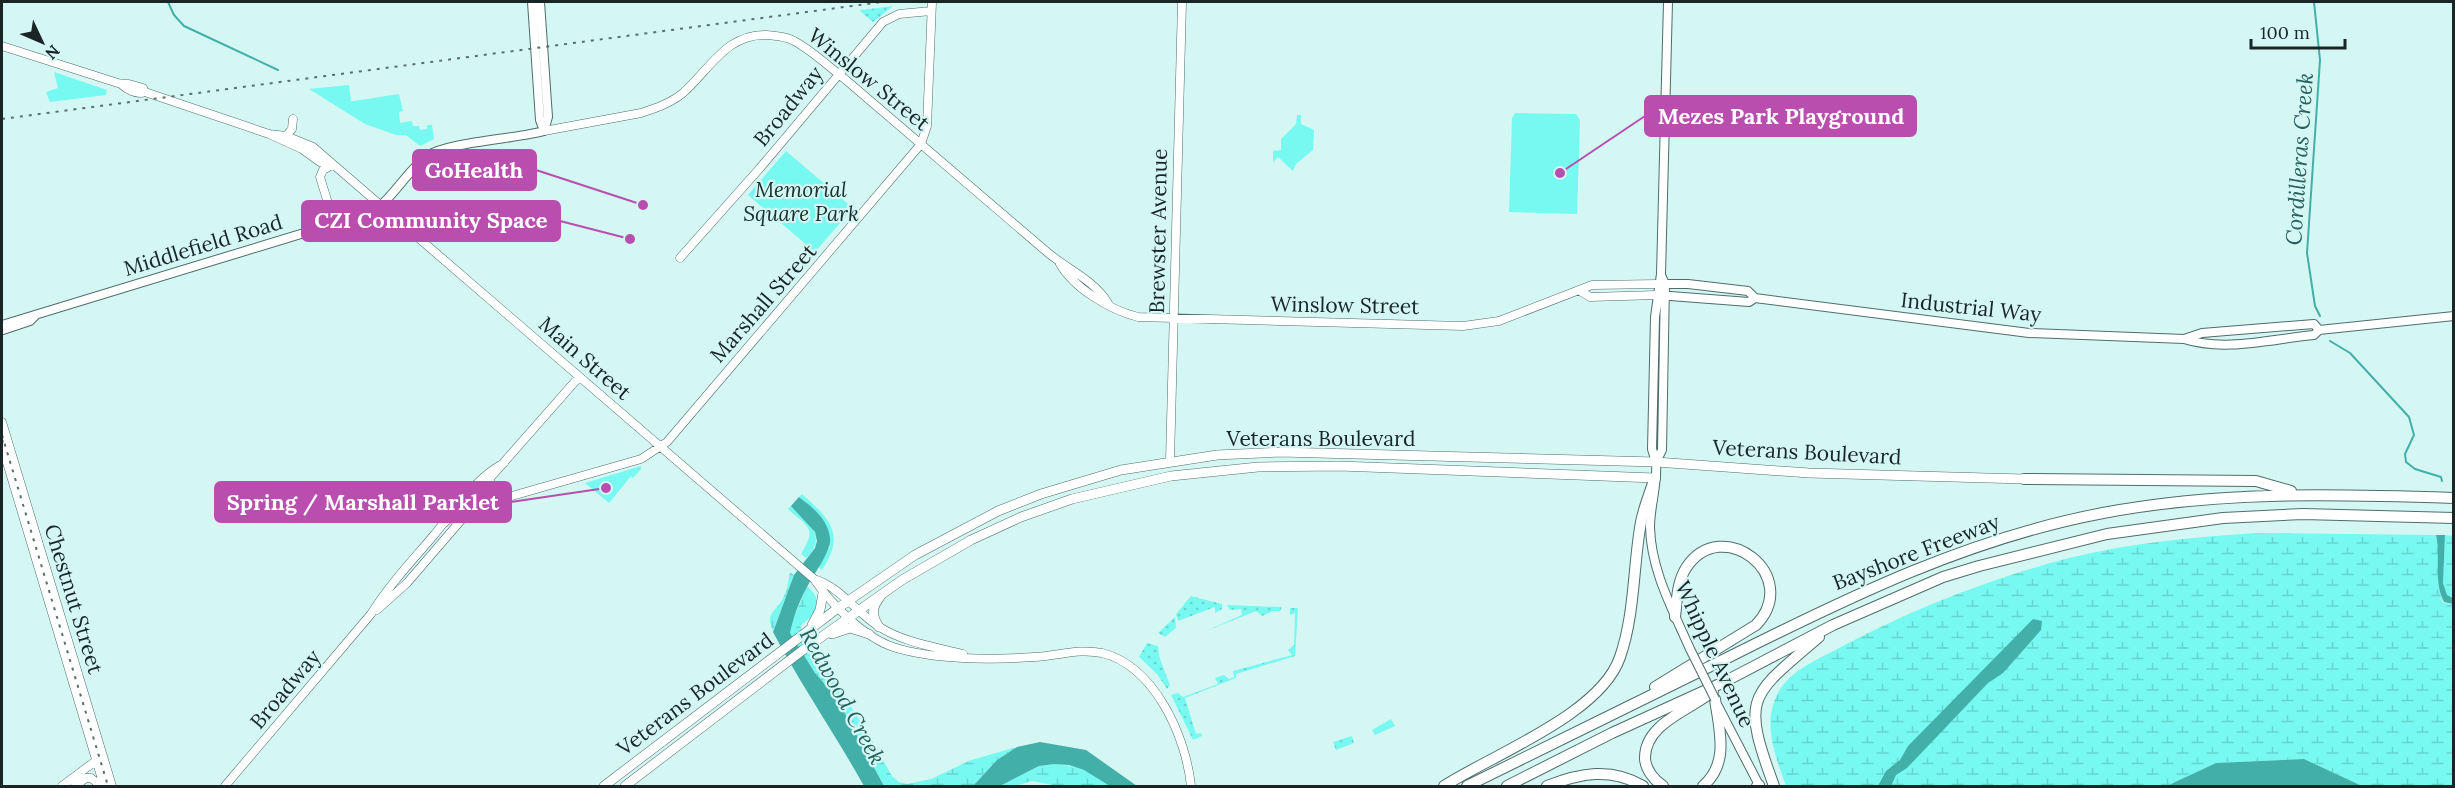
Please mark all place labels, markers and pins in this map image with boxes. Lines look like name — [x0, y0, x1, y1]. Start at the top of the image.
callout: Mezes Park Playground — [1645, 96, 1916, 136]
callout: GoHealth — [413, 150, 536, 190]
callout: CZI Community Space — [302, 201, 560, 241]
callout: Spring / Marshall Parklet — [215, 482, 511, 522]

